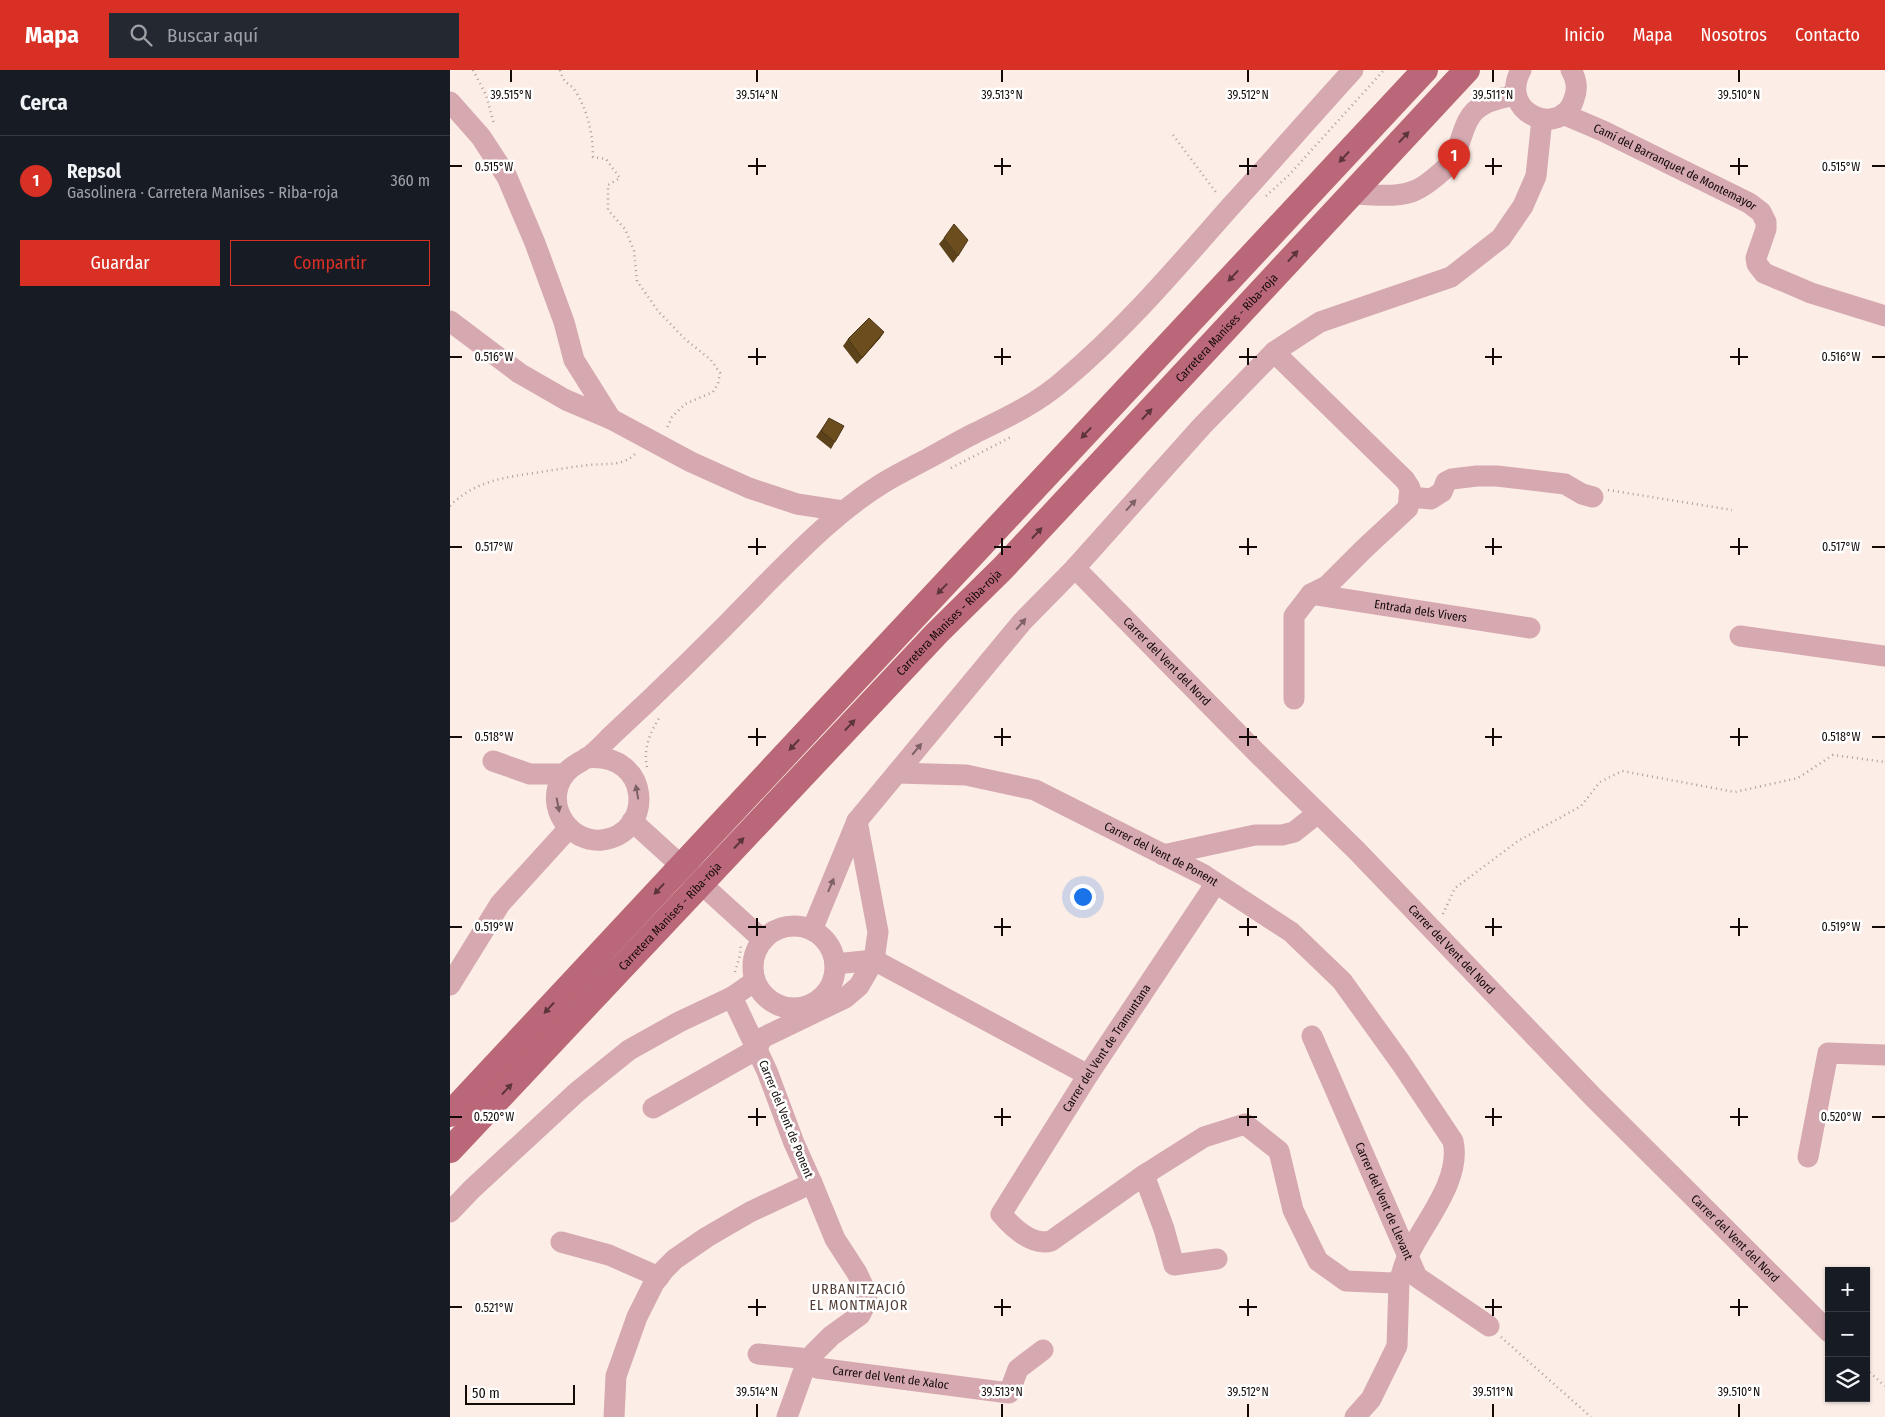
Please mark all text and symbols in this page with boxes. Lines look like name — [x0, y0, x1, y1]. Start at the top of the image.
search box — [109, 13, 459, 58]
text: Mapa — [25, 21, 79, 49]
icon: search — [127, 21, 155, 49]
text: Buscar aquí — [167, 24, 258, 47]
text: Inicio — [1564, 24, 1605, 46]
text: Mapa — [1633, 24, 1673, 46]
text: Nosotros — [1701, 24, 1767, 46]
text: Contacto — [1795, 24, 1860, 46]
text: 39.515°N — [490, 88, 532, 102]
text: 39.514°N — [736, 88, 778, 102]
text: 39.513°N — [981, 88, 1023, 102]
text: 39.512°N — [1227, 88, 1269, 102]
text: 39.511°N — [1473, 88, 1513, 102]
text: 39.510°N — [1718, 88, 1760, 102]
text: Cerca — [20, 90, 68, 116]
street label: Camí del Barranquet de Montemayor — [1591, 121, 1760, 214]
one-way arrow — [1398, 131, 1410, 143]
pin: 1 — [1438, 139, 1470, 180]
one-way arrow — [1338, 151, 1350, 163]
text: Repsol — [67, 160, 121, 183]
text: 0.515°W — [475, 160, 513, 174]
text: 0.515°W — [1822, 160, 1860, 174]
text: 1 — [33, 171, 39, 190]
text: 360 m — [390, 171, 430, 190]
text: Gasolinera · Carretera Manises - Riba-roja — [67, 183, 338, 202]
button: Guardar — [20, 240, 220, 286]
button: Compartir — [230, 240, 430, 286]
one-way arrow — [1287, 250, 1299, 262]
one-way arrow — [1227, 270, 1239, 282]
street label: Carretera Manises - Riba-roja — [1173, 271, 1281, 385]
text: 0.516°W — [475, 350, 513, 364]
text: 0.516°W — [1822, 350, 1860, 364]
one-way arrow — [1141, 408, 1153, 420]
one-way arrow — [1081, 427, 1092, 440]
one-way arrow — [1126, 499, 1137, 512]
one-way arrow — [1031, 527, 1043, 539]
text: 0.517°W — [475, 540, 513, 554]
text: 0.517°W — [1822, 540, 1860, 554]
street label: Carretera Manises - Riba-roja — [894, 567, 1004, 679]
one-way arrow — [936, 582, 948, 594]
street label: Entrada dels Vivers — [1373, 597, 1468, 625]
street label: Carrer del Vent del Nord — [1120, 614, 1213, 709]
one-way arrow — [1015, 619, 1027, 631]
one-way arrow — [844, 719, 856, 731]
text: 0.518°W — [474, 730, 514, 744]
text: 0.518°W — [1821, 730, 1861, 744]
one-way arrow — [788, 738, 800, 750]
one-way arrow — [911, 743, 922, 755]
one-way arrow — [633, 783, 641, 799]
one-way arrow — [554, 798, 562, 813]
street label: Carrer del Vent de Ponent — [1102, 819, 1221, 889]
one-way arrow — [733, 837, 745, 849]
street label: Carretera Manises - Riba-roja — [616, 859, 724, 973]
one-way arrow — [827, 878, 835, 892]
one-way arrow — [653, 883, 665, 895]
your location — [1070, 884, 1096, 910]
street label: Carrer del Vent del Nord — [1405, 902, 1498, 997]
text: 0.519°W — [475, 920, 513, 934]
text: 0.519°W — [1822, 920, 1860, 934]
street label: Carrer del Vent de Tramuntana — [1060, 981, 1154, 1114]
one-way arrow — [543, 1002, 555, 1014]
street label: Carrer del Vent de Ponent — [756, 1058, 816, 1180]
one-way arrow — [501, 1083, 513, 1095]
text: 0.520°W — [474, 1110, 514, 1124]
text: 0.520°W — [1821, 1110, 1861, 1124]
street label: Carrer del Vent de Llevant — [1352, 1140, 1416, 1262]
street label: Carrer del Vent del Nord — [1688, 1192, 1782, 1285]
map controls — [1825, 1267, 1870, 1402]
button: + — [1825, 1267, 1870, 1312]
district label: URBANITZACIÓ EL MONTMAJOR — [810, 1280, 908, 1314]
text: 0.521°W — [475, 1301, 513, 1315]
button: − — [1825, 1312, 1870, 1357]
button: layers — [1825, 1357, 1870, 1402]
street label: Carrer del Vent de Xaloc — [832, 1363, 950, 1392]
scale bar — [465, 1382, 575, 1405]
text: 50 m — [472, 1385, 500, 1402]
text: 39.514°N — [736, 1385, 778, 1399]
text: 39.513°N — [981, 1385, 1023, 1399]
text: 39.512°N — [1227, 1385, 1269, 1399]
text: 39.511°N — [1473, 1385, 1513, 1399]
text: 39.510°N — [1718, 1385, 1760, 1399]

